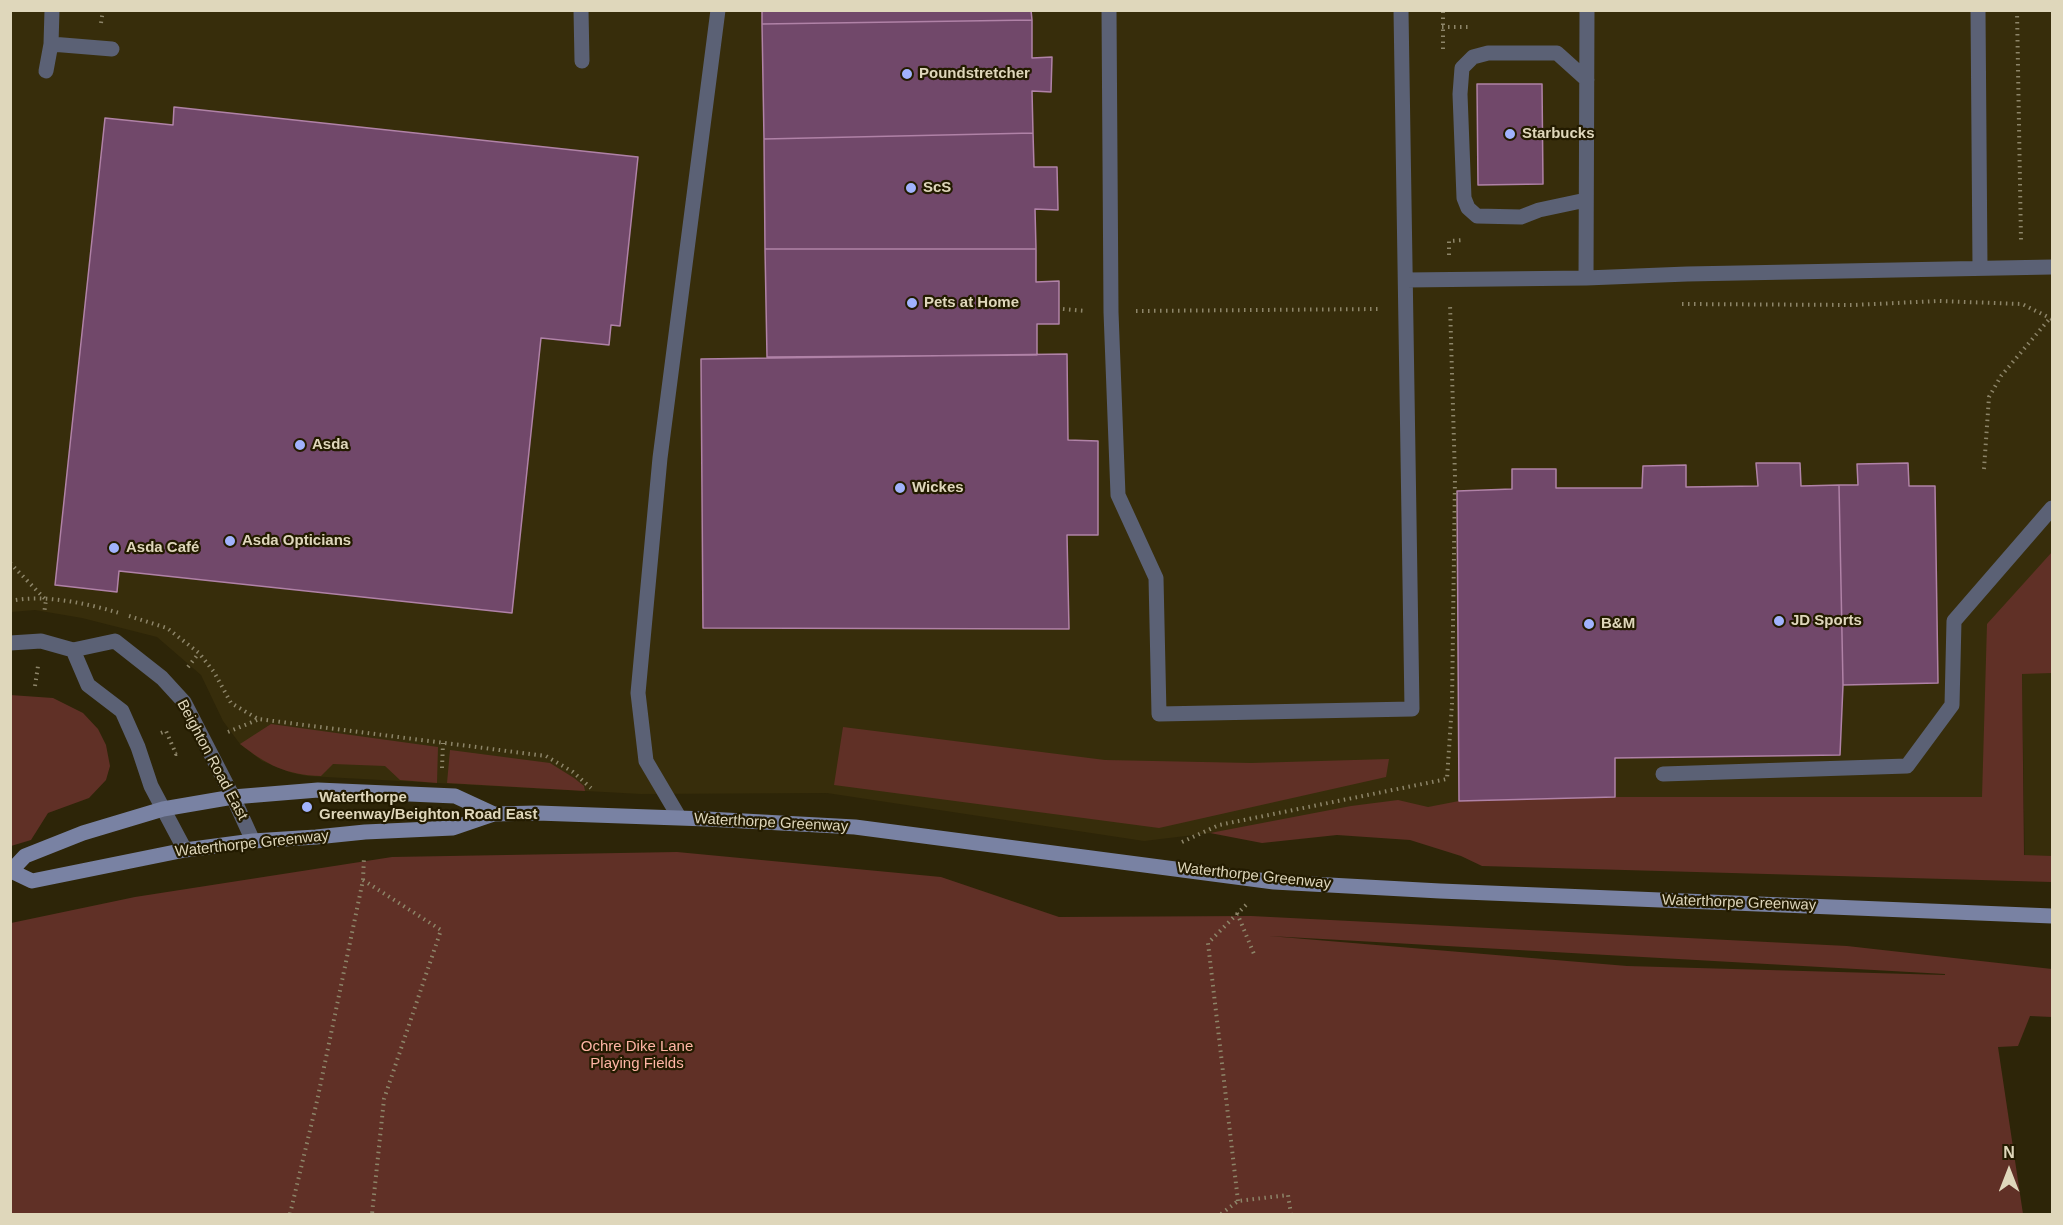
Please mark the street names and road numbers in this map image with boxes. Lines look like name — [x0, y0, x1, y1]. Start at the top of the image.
street label: Beighton Road East — [173, 697, 251, 823]
street label: Waterthorpe Greenway — [693, 810, 849, 836]
street label: Waterthorpe Greenway — [174, 827, 330, 861]
street label: Waterthorpe Greenway — [1176, 859, 1332, 893]
street label: Waterthorpe Greenway — [1661, 891, 1817, 915]

